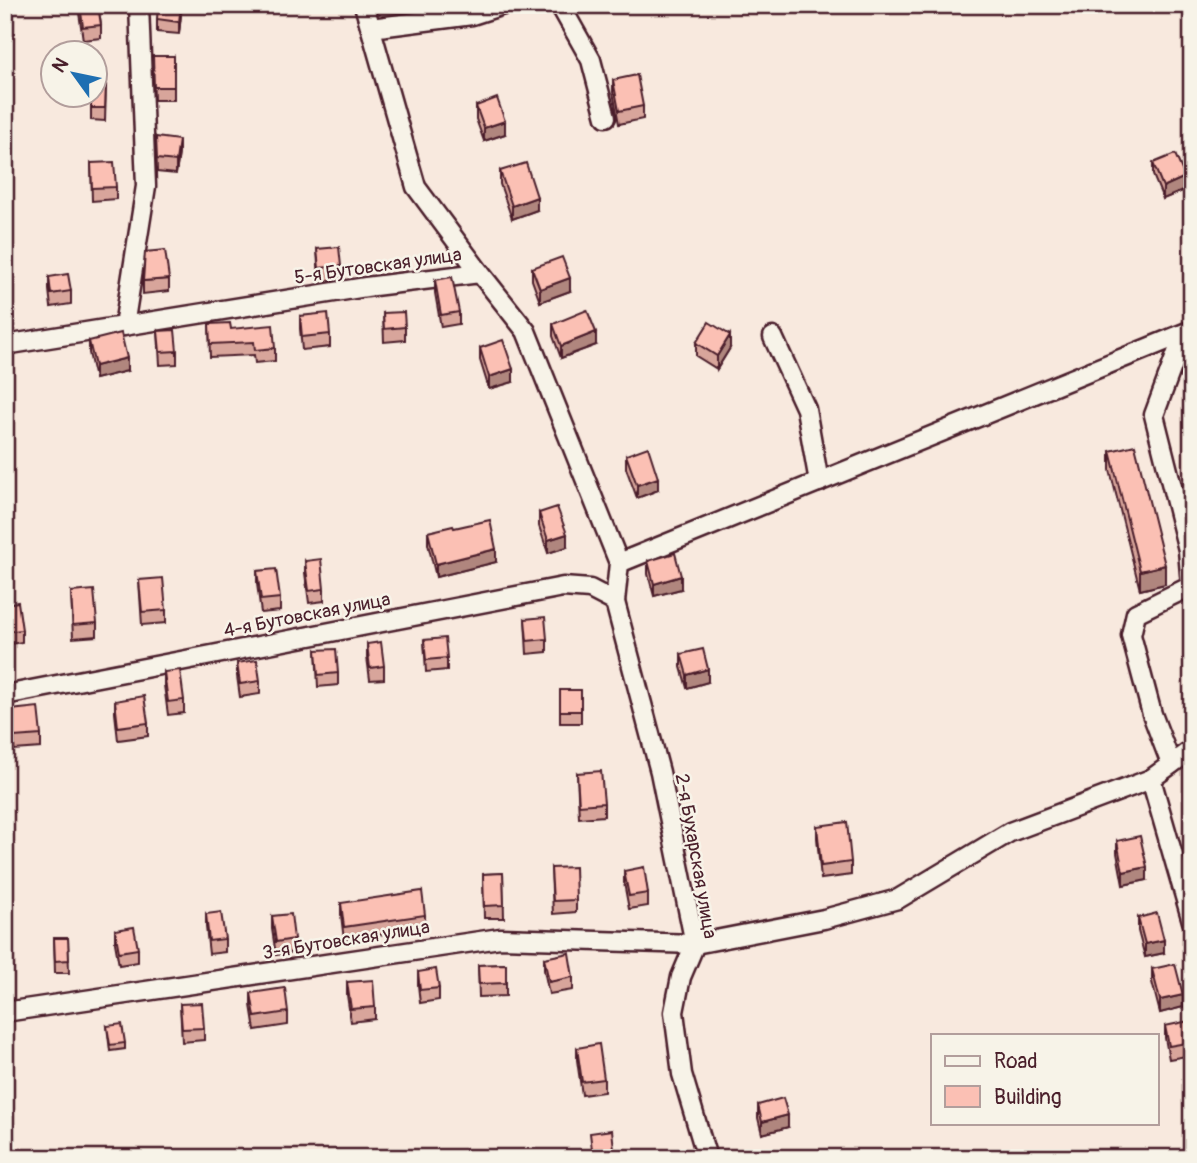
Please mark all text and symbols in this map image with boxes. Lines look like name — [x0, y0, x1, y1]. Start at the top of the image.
north arrow — [38, 38, 108, 108]
text: N — [47, 53, 74, 77]
street label: 5-я Бутовская улица — [293, 242, 463, 290]
street label: 4-я Бутовская улица — [222, 587, 393, 643]
street label: 2-я Бухарская улица — [670, 772, 722, 941]
street label: 3-я Бутовская улица — [261, 915, 431, 965]
legend — [931, 1034, 1158, 1124]
text: Road — [994, 1048, 1038, 1075]
text: Building — [994, 1084, 1061, 1111]

